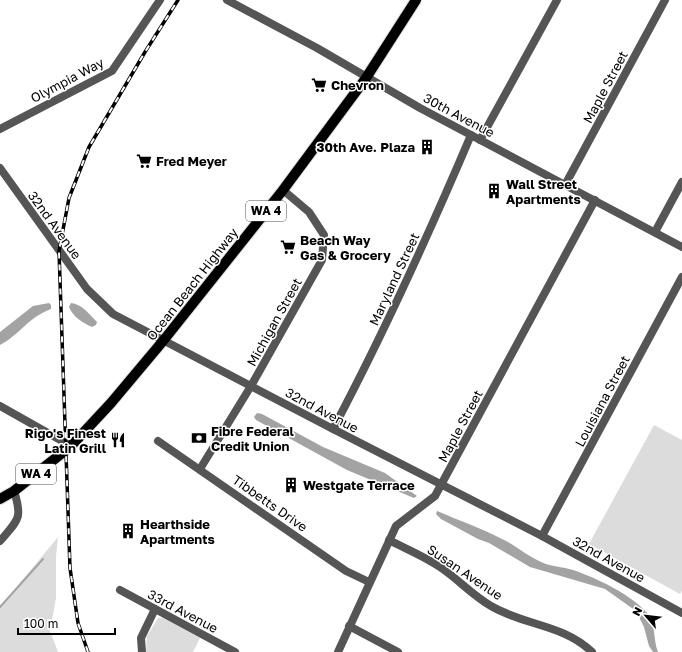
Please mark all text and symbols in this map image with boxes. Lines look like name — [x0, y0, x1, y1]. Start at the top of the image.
street label: Maple Street — [579, 48, 631, 126]
street label: Olympia Way — [28, 54, 107, 106]
supermarket icon: Chevron — [310, 76, 328, 94]
place label: Chevron — [331, 77, 384, 93]
street label: 30th Avenue — [421, 90, 497, 140]
building icon: 30th Ave. Plaza — [418, 138, 436, 156]
place label: 30th Ave. Plaza — [317, 139, 415, 155]
supermarket icon: Fred Meyer — [135, 152, 153, 170]
place label: Fred Meyer — [156, 153, 227, 169]
place label: Wall Street Apartments — [506, 176, 581, 207]
building icon: Wall Street Apartments — [485, 182, 503, 200]
street label: 32nd Avenue — [25, 188, 85, 262]
road number: WA 4 — [246, 201, 286, 221]
street label: Ocean Beach Highway — [143, 224, 241, 344]
street label: Maryland Street — [366, 230, 422, 328]
place label: Beach Way Gas & Grocery — [300, 232, 391, 263]
supermarket icon: Beach Way Gas & Grocery — [279, 238, 297, 256]
street label: Michigan Street — [243, 275, 305, 369]
street label: Louisiana Street — [571, 353, 633, 449]
street label: 32nd Avenue — [283, 384, 361, 436]
street label: Maple Street — [434, 387, 486, 465]
place label: Fibre Federal Credit Union — [211, 423, 294, 454]
place label: Rigo's Finest Latin Grill — [25, 425, 107, 456]
bank icon: Fibre Federal Credit Union — [190, 429, 208, 447]
restaurant icon: Rigo's Finest Latin Grill — [109, 431, 127, 449]
road number: WA 4 — [16, 464, 56, 484]
street label: Tibbetts Drive — [229, 471, 311, 535]
building icon: Westgate Terrace — [282, 476, 300, 494]
place label: Westgate Terrace — [303, 477, 415, 493]
place label: Hearthside Apartments — [140, 516, 215, 547]
building icon: Hearthside Apartments — [119, 522, 137, 540]
street label: 32nd Avenue — [570, 533, 648, 585]
street label: Susan Avenue — [424, 541, 506, 603]
street label: 33rd Avenue — [145, 586, 221, 636]
north arrow — [626, 596, 666, 636]
text: N — [629, 604, 644, 618]
scale bar — [18, 610, 115, 636]
text: 100 m — [24, 616, 58, 631]

